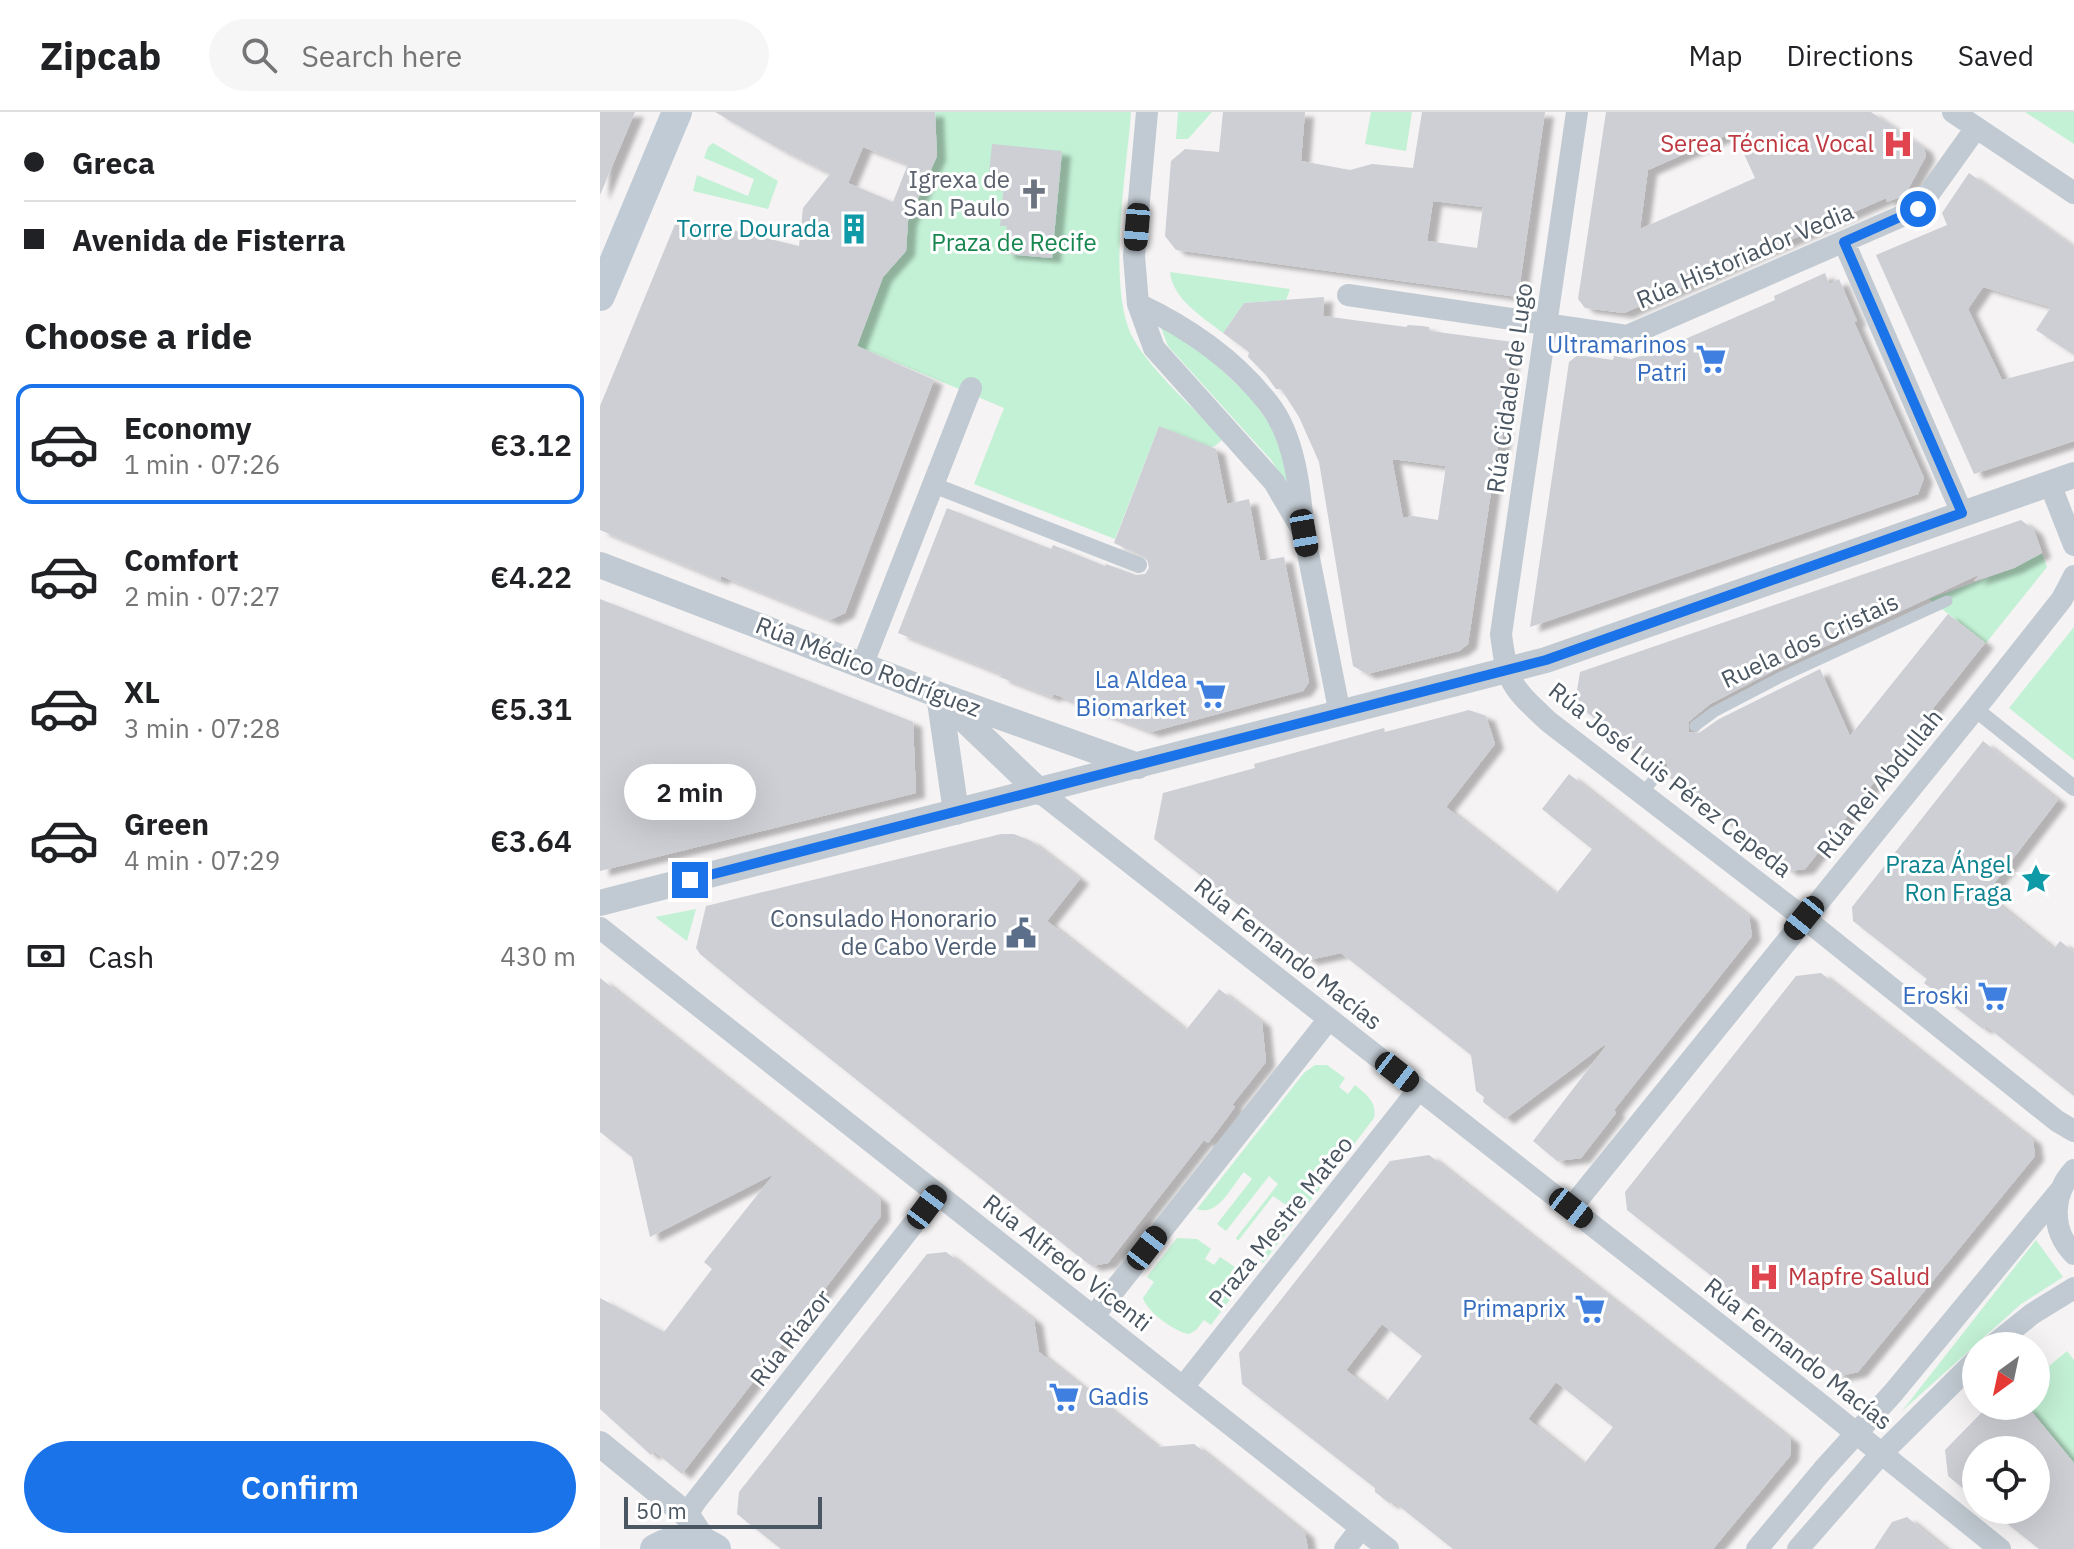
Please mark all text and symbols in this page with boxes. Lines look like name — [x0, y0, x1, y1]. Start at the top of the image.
search box — [209, 19, 769, 91]
text: Zipcab — [40, 31, 161, 80]
icon: search — [237, 33, 281, 77]
text: Search here — [301, 36, 462, 75]
text: Map — [1688, 37, 1742, 74]
text: Directions — [1786, 37, 1914, 74]
text: Saved — [1958, 37, 2034, 74]
place label: Serea Técnica Vocal — [1660, 127, 1874, 159]
hospital icon: Serea Técnica Vocal — [1881, 127, 1915, 161]
text: Greca — [72, 143, 155, 182]
place label: Igrexa de San Paulo — [903, 163, 1010, 223]
church icon: Igrexa de San Paulo — [1017, 177, 1051, 211]
route start — [1900, 191, 1936, 227]
street label: Rúa Historiador Vedia — [1631, 195, 1858, 315]
car — [1123, 202, 1151, 252]
place label: Torre Dourada — [677, 212, 830, 244]
building icon: Torre Dourada — [837, 212, 871, 246]
text: Avenida de Fisterra — [72, 220, 346, 259]
park label: Praza de Recife — [931, 226, 1097, 258]
street label: Rúa Cidade de Lugo — [1478, 281, 1540, 495]
text: Choose a ride — [24, 312, 252, 359]
place label: Ultramarinos Patri — [1547, 328, 1687, 388]
supermarket icon: Ultramarinos Patri — [1694, 342, 1728, 376]
icon: car — [28, 408, 100, 480]
text: Economy — [124, 408, 252, 447]
text: €3.12 — [490, 425, 572, 464]
text: 1 min · 07:26 — [124, 447, 280, 481]
car — [1288, 507, 1320, 559]
icon: car — [28, 540, 100, 612]
text: Comfort — [124, 540, 239, 579]
text: €4.22 — [490, 557, 572, 596]
text: 2 min · 07:27 — [124, 579, 280, 613]
street label: Ruela dos Cristais — [1716, 585, 1903, 695]
street label: Rúa Médico Rodríguez — [751, 608, 985, 724]
place label: La Aldea Biomarket — [1075, 663, 1187, 723]
icon: car — [28, 672, 100, 744]
text: XL — [124, 672, 160, 711]
street label: Rúa José Luis Pérez Cepeda — [1543, 674, 1799, 884]
supermarket icon: La Aldea Biomarket — [1194, 677, 1228, 711]
text: €5.31 — [490, 689, 572, 728]
street label: Rúa Rei Abdullah — [1809, 702, 1949, 865]
text: 3 min · 07:28 — [124, 711, 280, 745]
callout: 2 min — [624, 764, 756, 820]
text: 2 min — [656, 775, 724, 809]
icon: car — [28, 804, 100, 876]
text: Green — [124, 804, 209, 843]
text: €3.64 — [490, 821, 572, 860]
text: 4 min · 07:29 — [124, 843, 280, 877]
place label: Praza Ángel Ron Fraga — [1885, 848, 2012, 908]
route end — [672, 862, 708, 898]
place icon: Praza Ángel Ron Fraga — [2019, 862, 2053, 896]
street label: Rúa Fernando Macías — [1188, 870, 1389, 1037]
car — [1780, 892, 1828, 944]
place label: Consulado Honorario de Cabo Verde — [770, 902, 997, 962]
public building icon: Consulado Honorario de Cabo Verde — [1004, 916, 1038, 950]
icon: cash — [24, 934, 68, 978]
text: Cash — [88, 937, 154, 976]
text: 430 m — [500, 939, 576, 973]
place label: Eroski — [1903, 979, 1969, 1011]
supermarket icon: Eroski — [1976, 979, 2010, 1013]
car — [1371, 1048, 1423, 1096]
street label: Praza Mestre Mateo — [1201, 1129, 1360, 1314]
car — [903, 1181, 951, 1233]
car — [1545, 1184, 1597, 1232]
street label: Rúa Alfredo Vicenti — [977, 1186, 1159, 1338]
car — [1123, 1222, 1171, 1274]
hospital icon: Mapfre Salud — [1747, 1260, 1781, 1294]
place label: Mapfre Salud — [1788, 1260, 1930, 1292]
street label: Rúa Fernando Macías — [1698, 1270, 1899, 1437]
street label: Rúa Riazor — [742, 1282, 838, 1392]
place label: Primaprix — [1462, 1292, 1566, 1324]
supermarket icon: Primaprix — [1573, 1292, 1607, 1326]
north arrow — [1962, 1332, 2050, 1420]
map controls — [1962, 1332, 2050, 1524]
supermarket icon: Gadis — [1047, 1380, 1081, 1414]
place label: Gadis — [1088, 1380, 1149, 1412]
button: locate — [1962, 1436, 2050, 1524]
button: Confirm — [24, 1441, 576, 1533]
scale bar — [624, 1493, 822, 1529]
text: 50 m — [636, 1496, 687, 1525]

